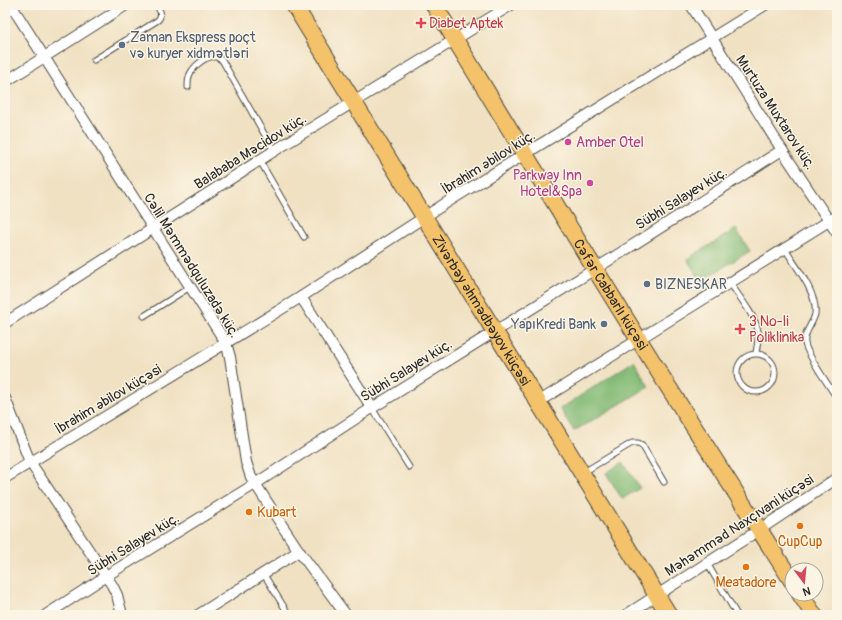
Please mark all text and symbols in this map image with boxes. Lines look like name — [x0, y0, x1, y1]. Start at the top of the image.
place label: Diabet Aptek — [429, 15, 503, 32]
marker: Diabet Aptek — [416, 18, 426, 28]
place label: Zaman Ekspress poçt və kuryer xidmətləri — [129, 29, 256, 62]
marker: Zaman Ekspress poçt və kuryer xidmətləri — [117, 40, 127, 50]
street label: Murtuza Muxtarov küç. — [732, 52, 819, 173]
street label: Balababa Məcidov küç. — [191, 110, 309, 193]
street label: İbrahim Əbilov küç. — [438, 127, 538, 198]
place label: Amber Otel — [576, 134, 644, 151]
marker: Amber Otel — [563, 137, 573, 147]
street label: Sübhi Salayev küç. — [632, 164, 730, 233]
place label: Parkway Inn Hotel&Spa — [513, 167, 582, 200]
marker: Parkway Inn Hotel&Spa — [585, 178, 595, 188]
street label: Cəlil Məmmədquluzadə küç. — [140, 190, 243, 341]
street label: Zivərbəy Əhmədbəyov küçəsi — [428, 232, 534, 389]
street label: Cəfər Cabbarlı küçəsi — [570, 236, 651, 354]
place label: BIZNESKAR — [655, 276, 727, 293]
marker: BIZNESKAR — [642, 279, 652, 289]
place label: 3 №-li Poliklinika — [749, 313, 804, 346]
place label: YapıKredi Bank — [510, 316, 596, 333]
marker: YapıKredi Bank — [599, 319, 609, 329]
marker: 3 №-li Poliklinika — [734, 323, 746, 335]
street label: Sübhi Salayev küç. — [357, 336, 455, 405]
street label: İbrahim Əbilov küçəsi — [52, 361, 165, 438]
street label: Məhəmməd Naxçıvani küçəsi — [662, 471, 817, 580]
place label: Kubart — [257, 504, 297, 521]
marker: Kubart — [244, 507, 254, 517]
street label: Sübhi Salayev küç. — [84, 510, 182, 579]
marker: CupCup — [795, 521, 805, 531]
place label: CupCup — [778, 533, 823, 550]
marker: Meatadore — [741, 562, 751, 572]
north arrow — [784, 562, 824, 602]
place label: Meatadore — [716, 574, 777, 591]
text: N — [801, 584, 812, 599]

